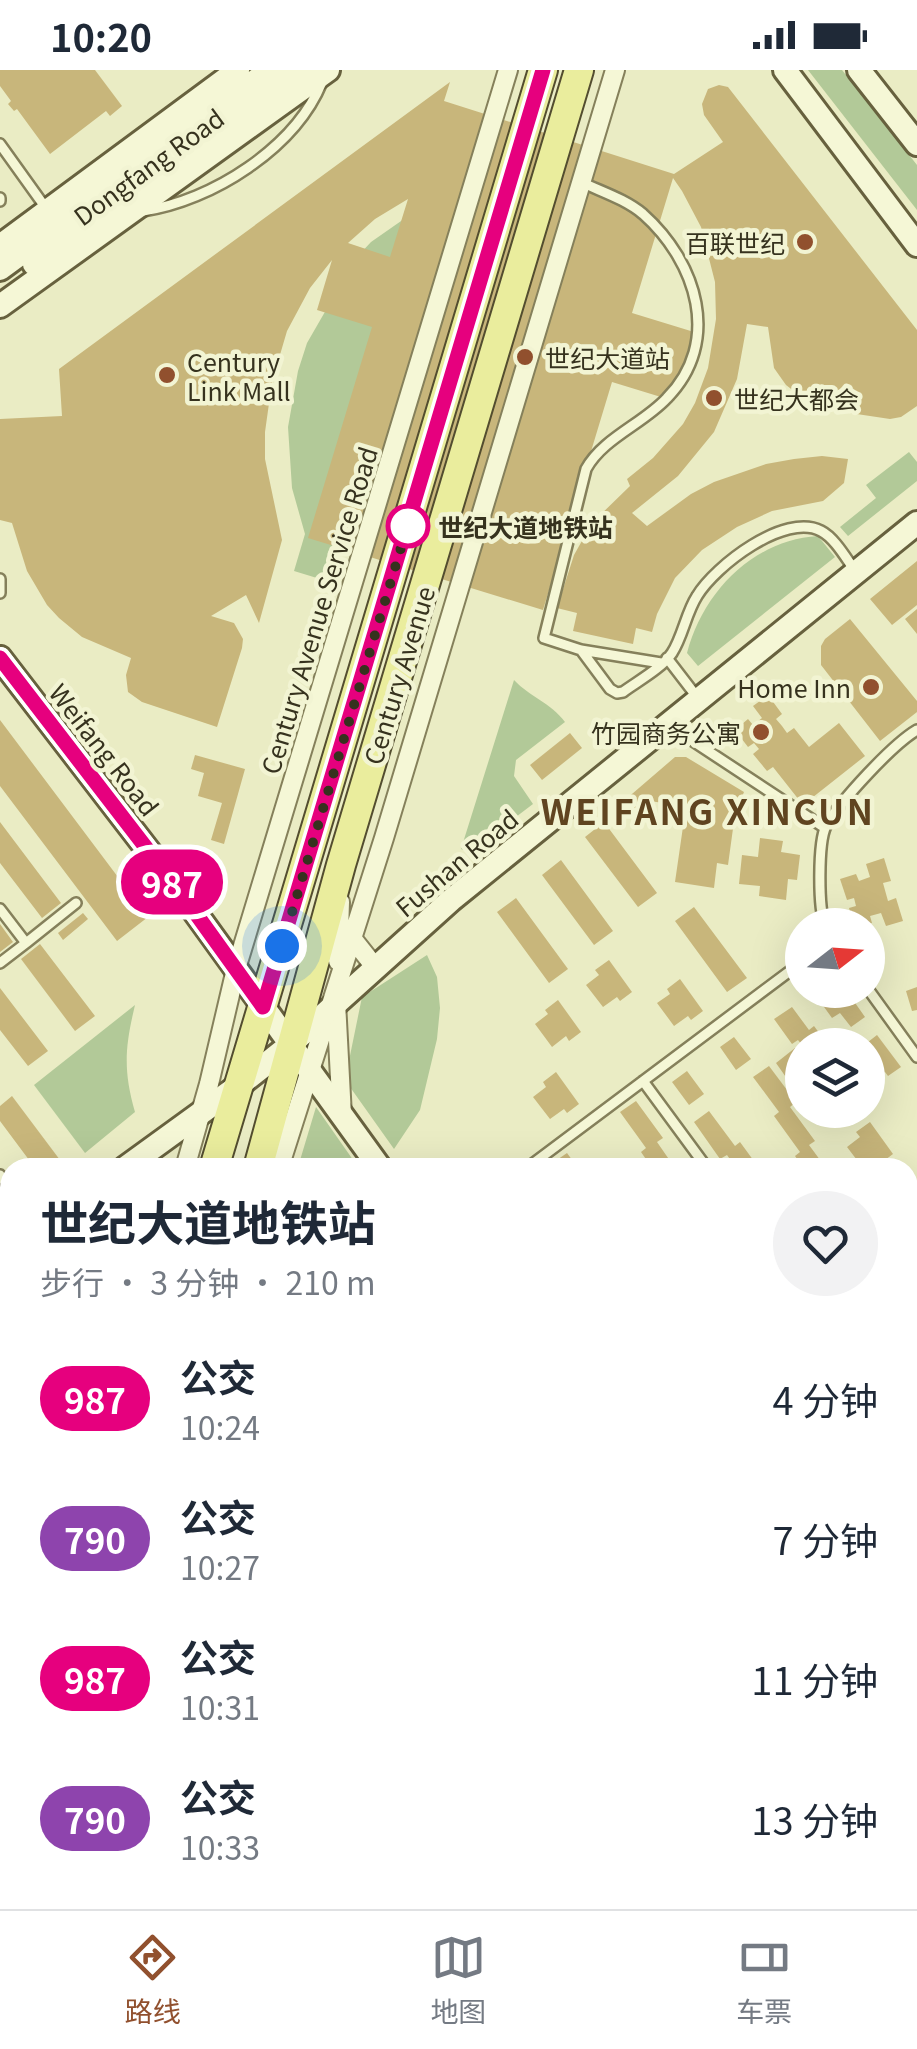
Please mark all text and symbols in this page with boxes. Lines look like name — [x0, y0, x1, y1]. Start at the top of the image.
text: 10:20 — [50, 8, 152, 63]
street label: Dongfang Road — [65, 99, 231, 233]
place label: 百联世纪 — [685, 224, 785, 260]
marker: 百联世纪 — [794, 231, 816, 253]
place label: 世纪大道站 — [545, 339, 670, 375]
place label: Century Link Mall — [187, 343, 291, 408]
marker: 世纪大道站 — [514, 346, 536, 368]
marker: Century Link Mall — [156, 364, 178, 386]
place label: 世纪大都会 — [734, 380, 859, 416]
marker: 世纪大都会 — [703, 387, 725, 409]
street label: Century Avenue Service Road — [251, 442, 385, 778]
marker: 世纪大道地铁站 — [387, 505, 429, 547]
place label: 世纪大道地铁站 — [438, 508, 613, 544]
street label: Century Avenue — [354, 581, 442, 769]
place label: Home Inn — [737, 669, 851, 705]
street label: Weifang Road — [42, 675, 168, 823]
marker: Home Inn — [860, 676, 882, 698]
place label: 竹园商务公寓 — [591, 714, 741, 750]
marker: 竹园商务公寓 — [750, 721, 772, 743]
district label: WEIFANG XINCUN — [541, 784, 875, 835]
street label: Fushan Road — [387, 800, 525, 924]
line badge: 987 — [114, 850, 230, 914]
text: 987 — [141, 857, 203, 908]
north arrow — [785, 908, 885, 1008]
map controls — [785, 908, 885, 1128]
your location — [257, 921, 307, 971]
button: layers — [785, 1028, 885, 1128]
text: 世纪大道地铁站 — [40, 1185, 376, 1255]
button: heart — [773, 1191, 878, 1296]
text: 步行 · 3 分钟 · 210 m — [40, 1258, 376, 1304]
text: 公交 — [180, 1348, 256, 1403]
text: 4 分钟 — [772, 1371, 878, 1426]
text: 987 — [64, 1373, 126, 1424]
text: 10:24 — [180, 1403, 260, 1449]
text: 公交 — [180, 1488, 256, 1543]
text: 7 分钟 — [772, 1511, 878, 1566]
text: 790 — [64, 1513, 126, 1564]
text: 10:27 — [180, 1543, 260, 1589]
text: 公交 — [180, 1628, 256, 1683]
text: 11 分钟 — [751, 1651, 878, 1706]
text: 987 — [64, 1653, 126, 1704]
text: 10:31 — [180, 1683, 260, 1729]
text: 公交 — [180, 1768, 256, 1823]
text: 13 分钟 — [751, 1791, 878, 1846]
text: 790 — [64, 1793, 126, 1844]
text: 10:33 — [180, 1823, 260, 1869]
tab: 路线 — [125, 1930, 181, 2030]
tab: 地图 — [430, 1930, 486, 2030]
tab: 车票 — [736, 1930, 792, 2030]

